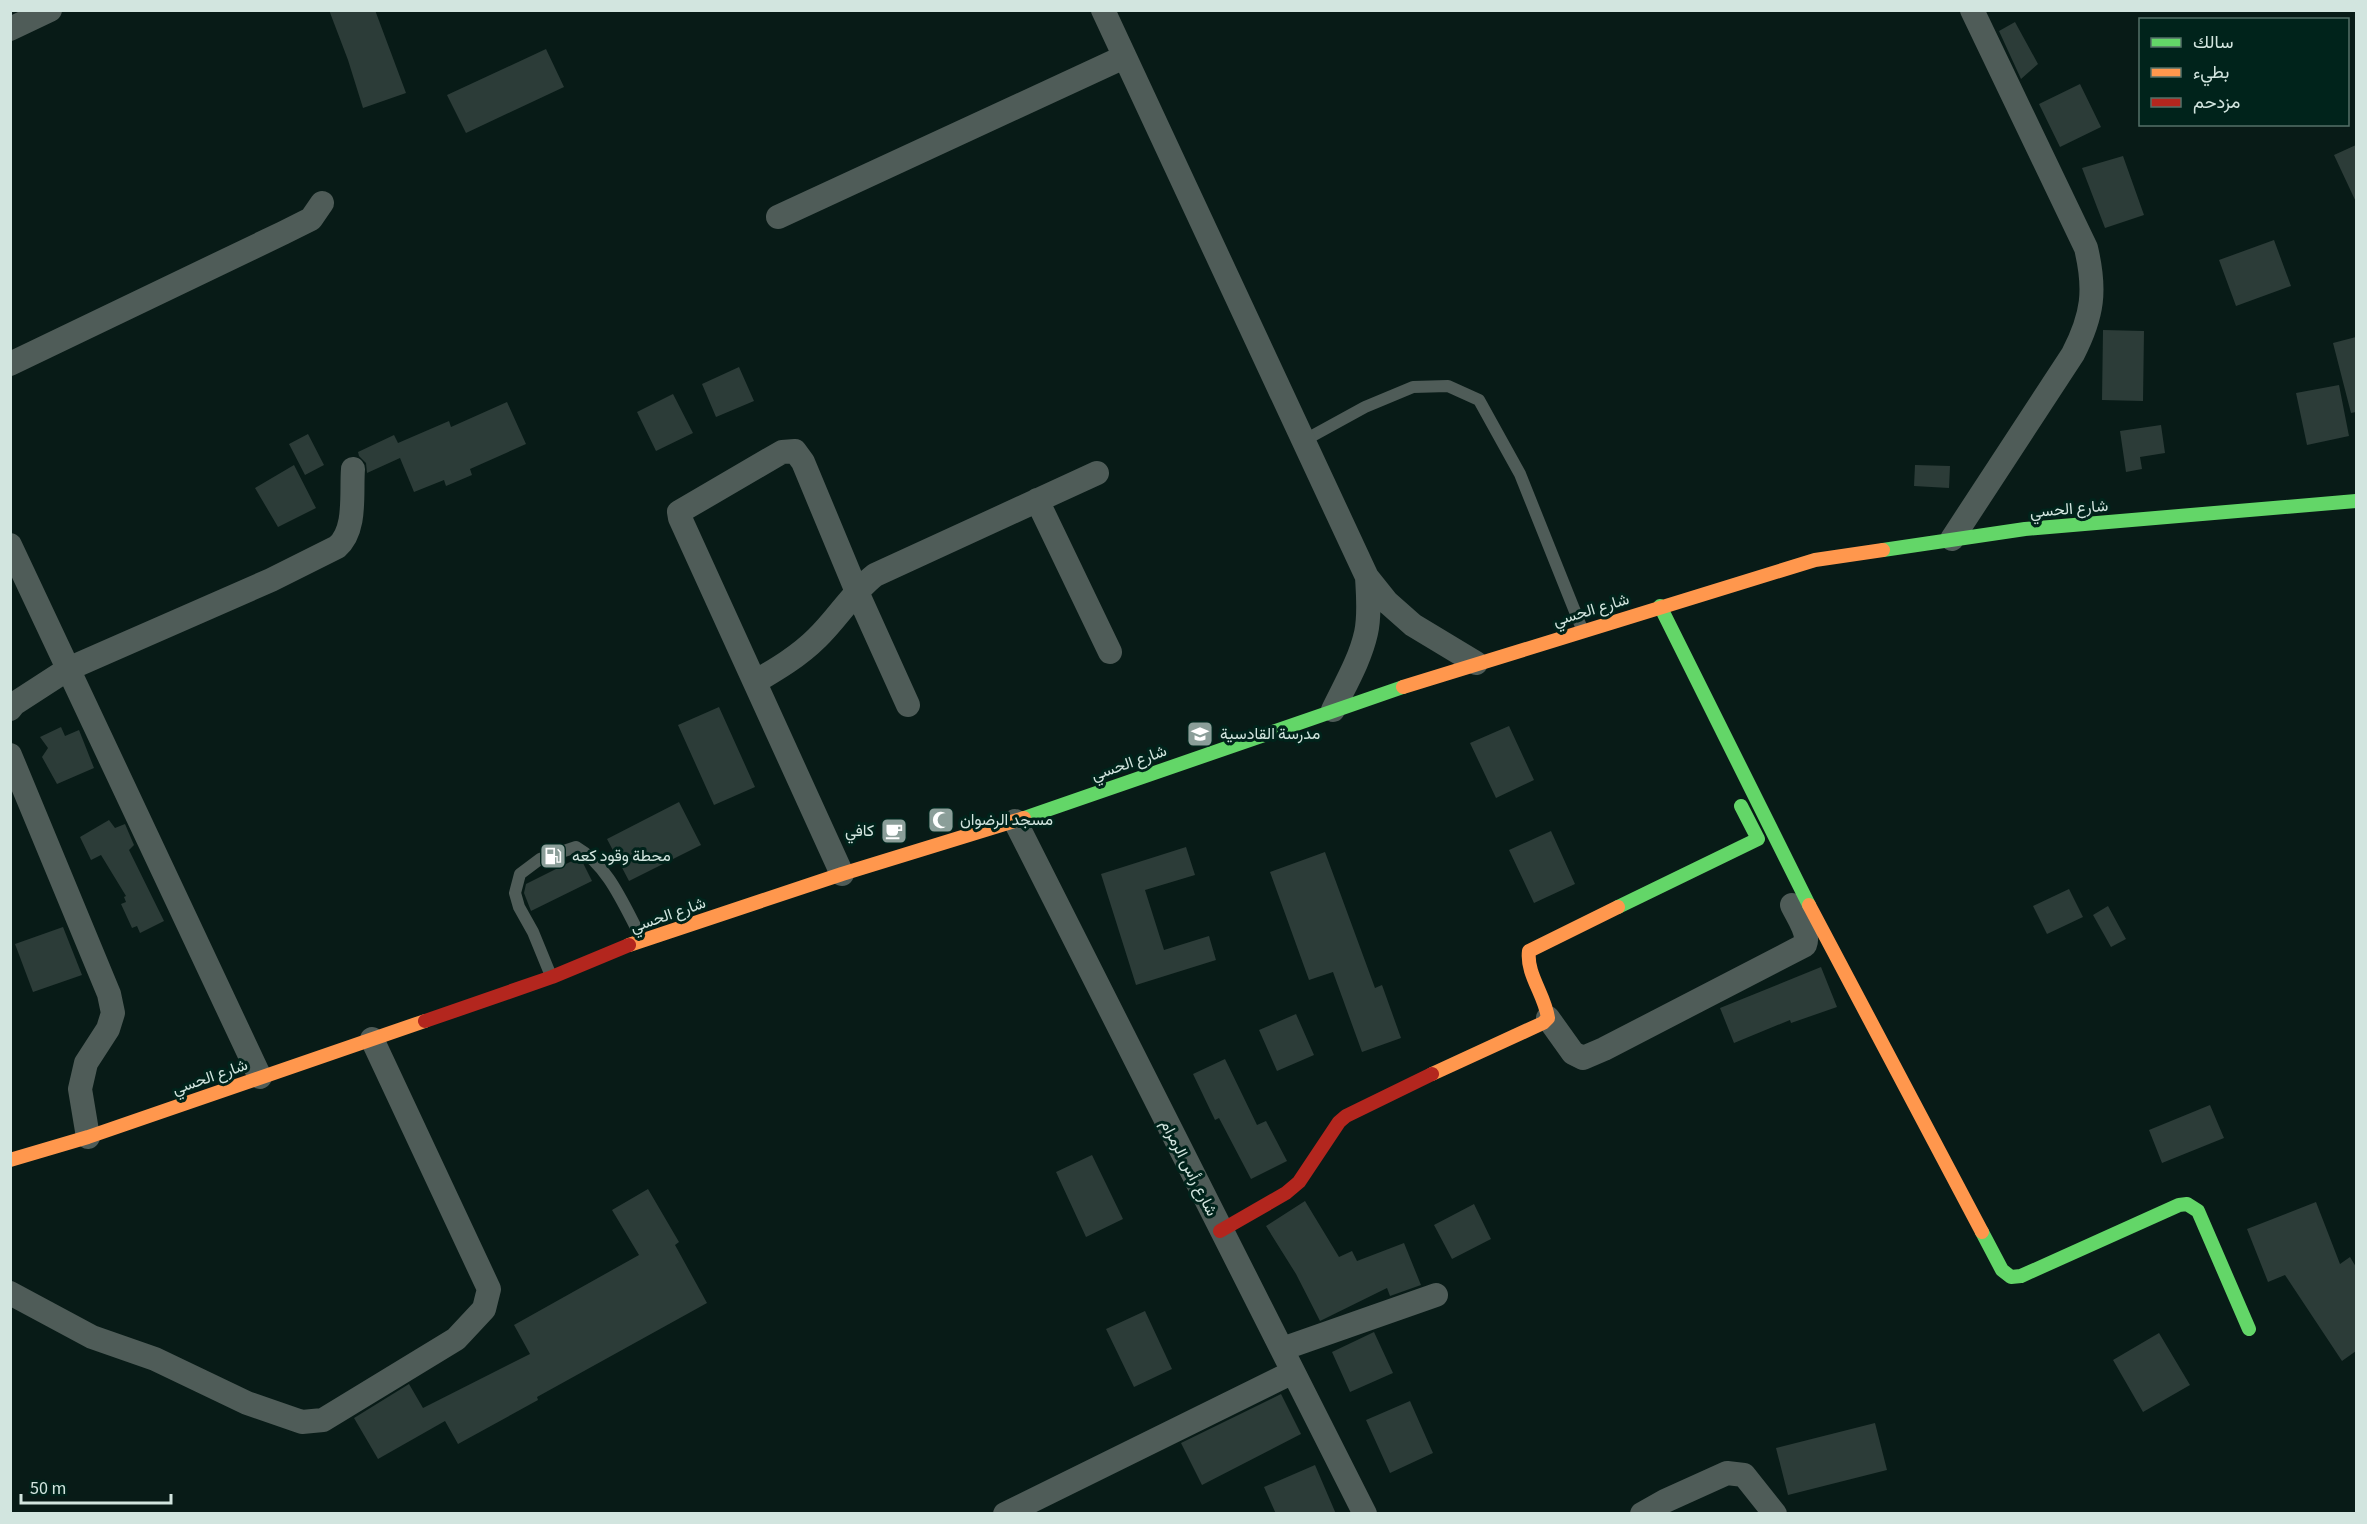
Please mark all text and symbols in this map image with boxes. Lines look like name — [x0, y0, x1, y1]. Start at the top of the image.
legend — [2139, 18, 2349, 126]
text: سالك — [2193, 30, 2233, 55]
text: بطيء — [2193, 60, 2229, 87]
text: مزدحم — [2193, 90, 2240, 115]
street label: شارع الحسي — [2029, 495, 2109, 525]
street label: شارع الحسي — [1550, 588, 1632, 634]
school or university icon: مدرسة القادسية — [1185, 719, 1215, 749]
place label: مدرسة القادسية — [1220, 723, 1320, 745]
street label: شارع الحسي — [1088, 740, 1170, 788]
mosque icon: مسجد الرضوان — [926, 805, 956, 835]
place label: مسجد الرضوان — [960, 809, 1053, 831]
cafe icon: كافي — [879, 816, 909, 846]
place label: كافي — [845, 820, 874, 844]
fuel station icon: محطة وقود كعه — [538, 841, 568, 871]
place label: محطة وقود كعه — [572, 845, 671, 867]
street label: شارع الحسي — [627, 892, 709, 940]
street label: شارع الحسي — [169, 1054, 251, 1102]
street label: شارع رأس الرمرام — [1155, 1116, 1223, 1220]
scale bar — [21, 1467, 171, 1505]
text: 50 m — [30, 1476, 66, 1501]

